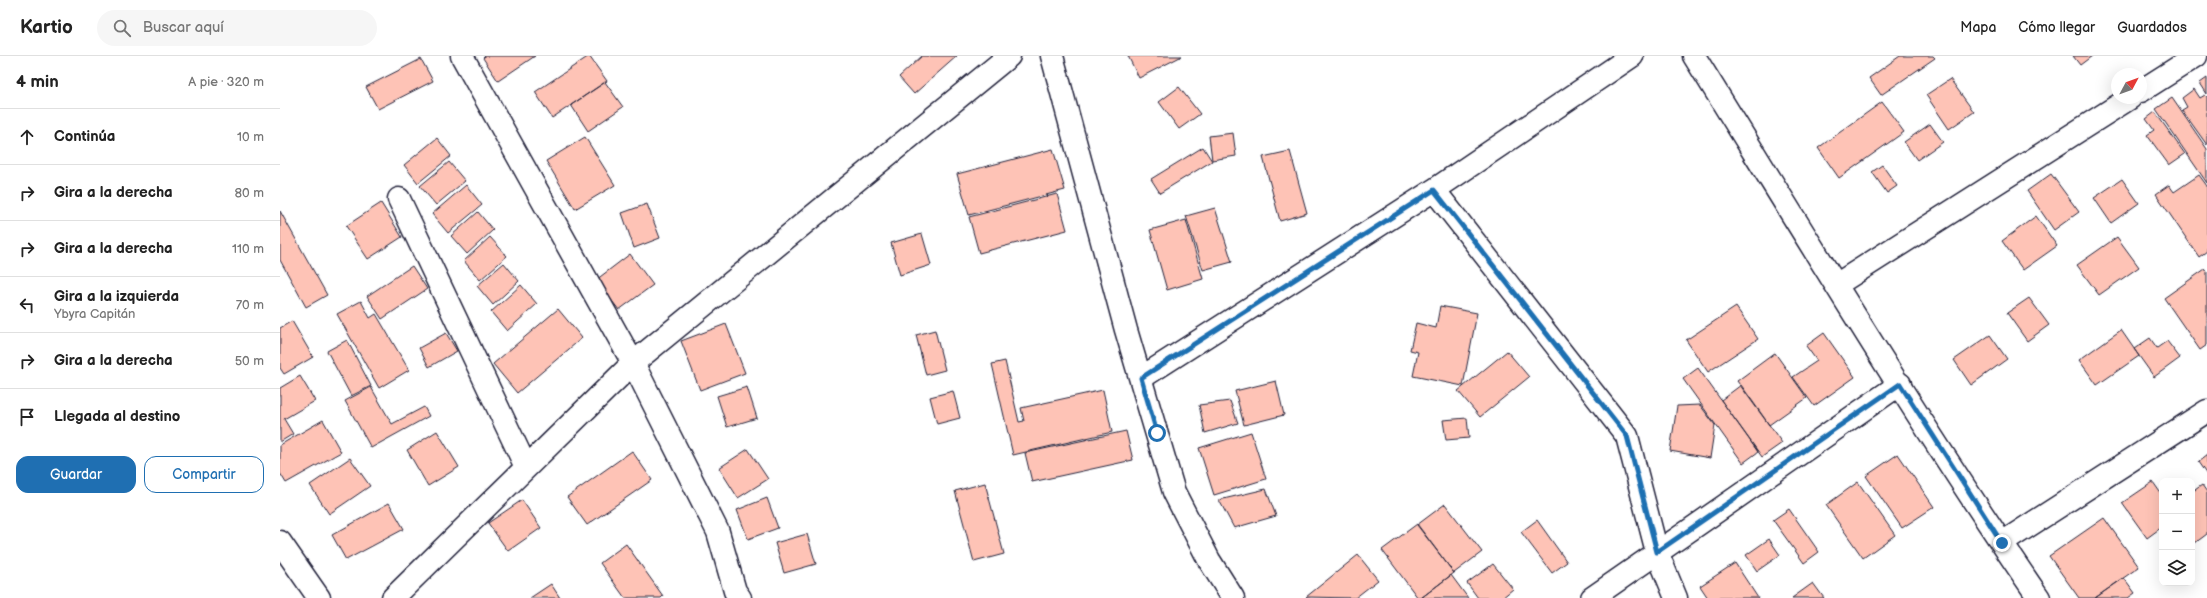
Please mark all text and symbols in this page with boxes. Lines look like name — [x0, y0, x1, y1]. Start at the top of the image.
search box — [97, 10, 377, 46]
text: Kartio — [20, 16, 73, 39]
icon: search — [111, 17, 133, 39]
text: Buscar aquí — [143, 18, 224, 37]
text: Mapa — [1960, 19, 1996, 36]
text: Cómo llegar — [2018, 19, 2095, 36]
text: Guardados — [2117, 19, 2187, 36]
north arrow — [2111, 68, 2147, 104]
text: 4 min — [16, 72, 59, 92]
text: A pie · 320 m — [188, 74, 264, 90]
icon: ahead — [16, 126, 38, 148]
text: Continúa — [54, 127, 115, 146]
text: 10 m — [237, 129, 264, 145]
icon: right — [16, 182, 38, 204]
text: Gira a la derecha — [54, 183, 173, 202]
text: 80 m — [235, 185, 264, 201]
icon: right — [16, 238, 38, 260]
text: Gira a la derecha — [54, 239, 173, 258]
text: 110 m — [232, 241, 264, 257]
text: Gira a la izquierda — [54, 287, 179, 306]
icon: left — [16, 294, 38, 316]
text: 70 m — [236, 297, 264, 313]
text: Ybyra Capitán — [54, 306, 135, 322]
icon: right — [16, 350, 38, 372]
text: Gira a la derecha — [54, 351, 173, 370]
text: 50 m — [235, 353, 264, 369]
icon: arrive — [16, 406, 38, 428]
text: Llegada al destino — [54, 407, 180, 426]
route start — [1148, 424, 1166, 442]
button: Guardar — [16, 456, 136, 493]
button: Compartir — [144, 456, 264, 493]
map controls — [2159, 478, 2195, 586]
button: + — [2159, 478, 2195, 514]
button: − — [2159, 514, 2195, 550]
route end — [1993, 534, 2011, 552]
button: layers — [2159, 550, 2195, 586]

